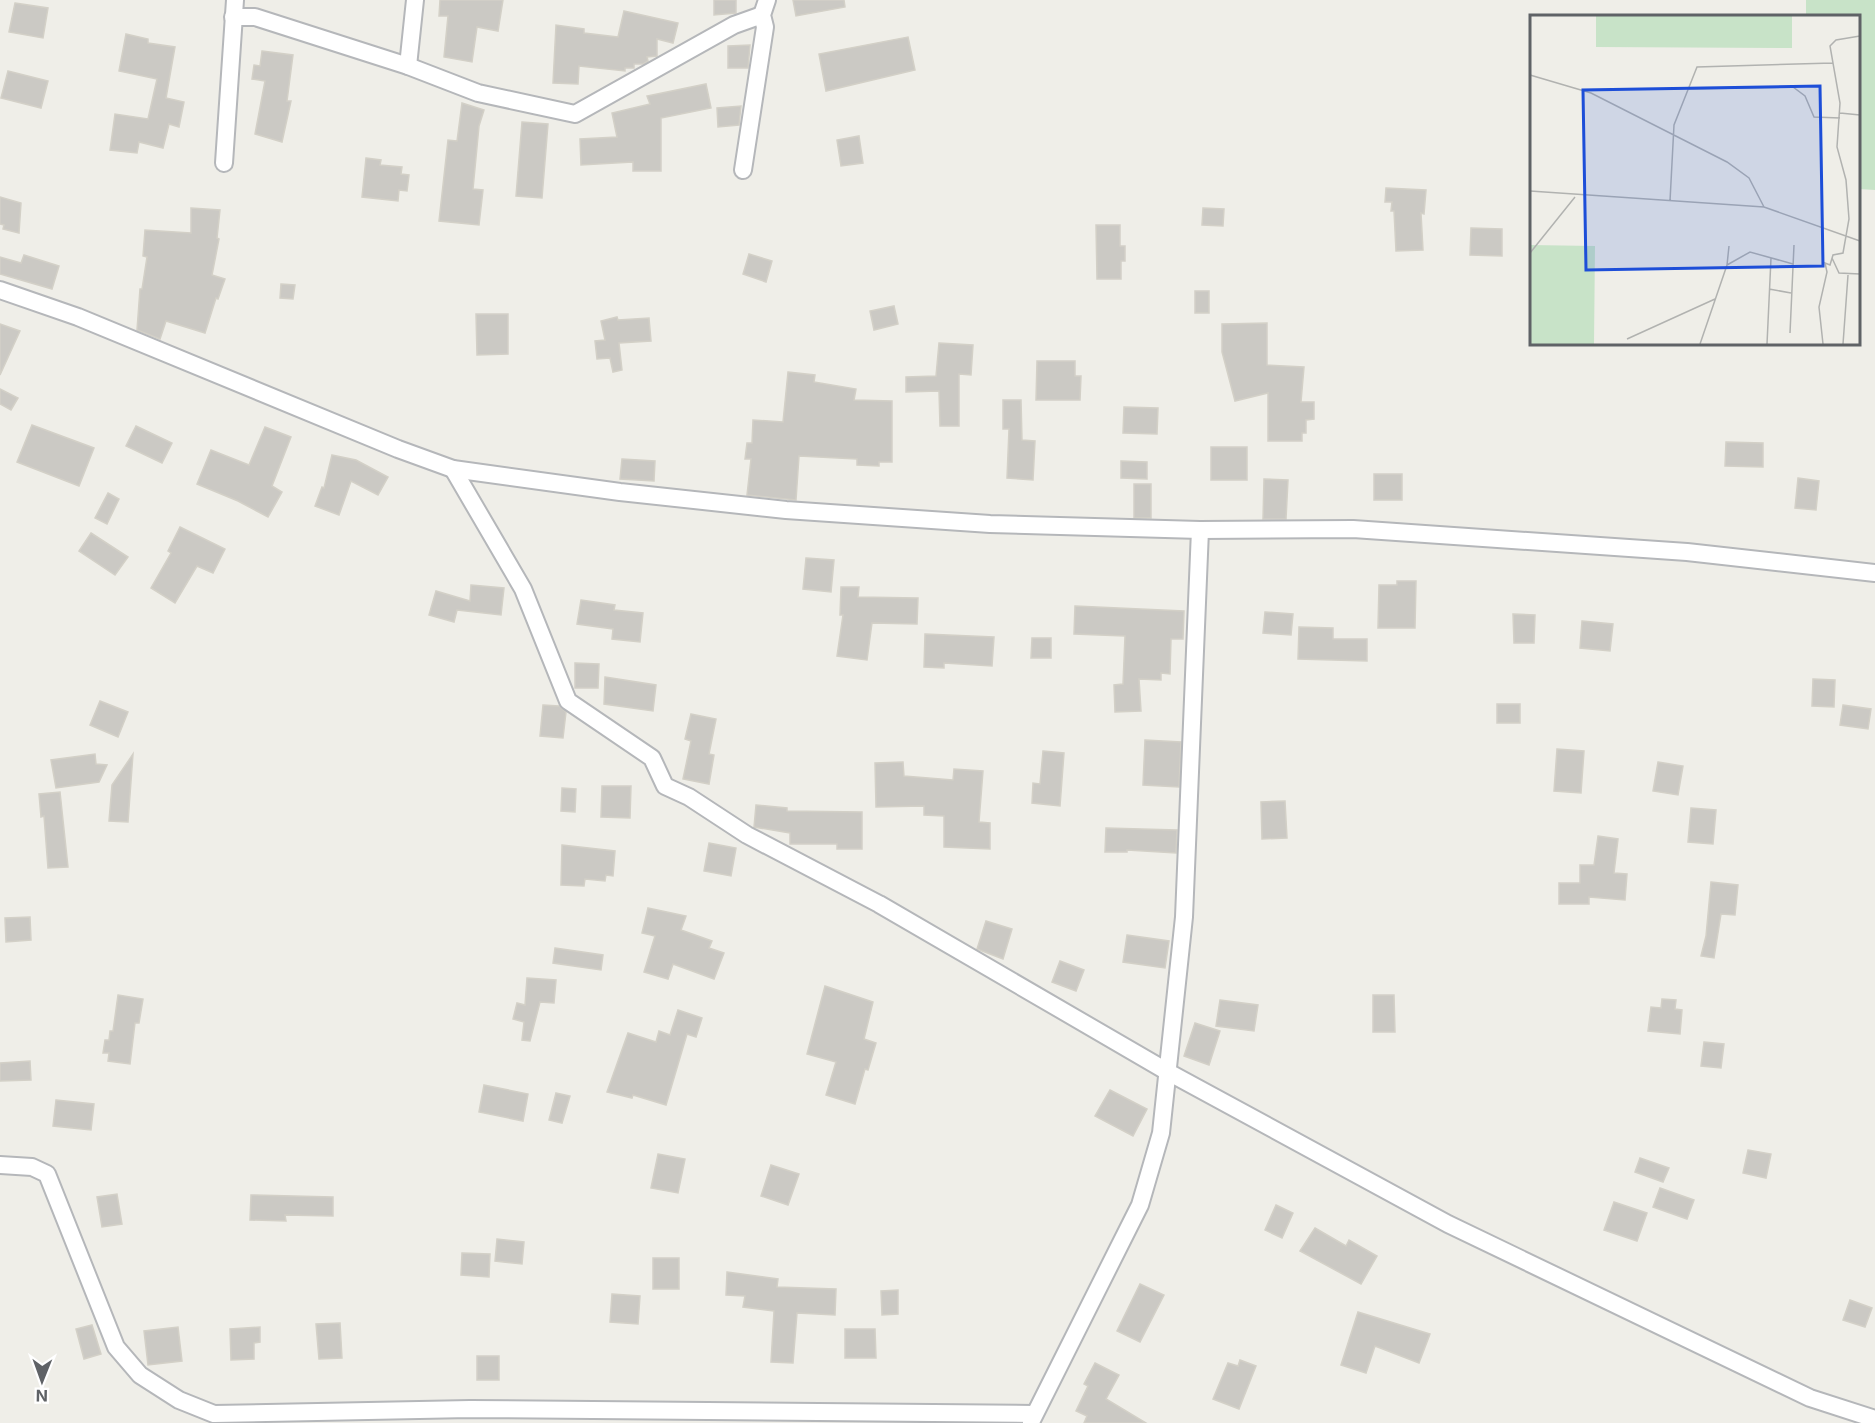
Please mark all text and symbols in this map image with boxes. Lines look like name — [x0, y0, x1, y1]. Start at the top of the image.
inset map — [1530, 15, 1860, 345]
north arrow — [12, 1351, 72, 1411]
text: N — [35, 1386, 48, 1406]

